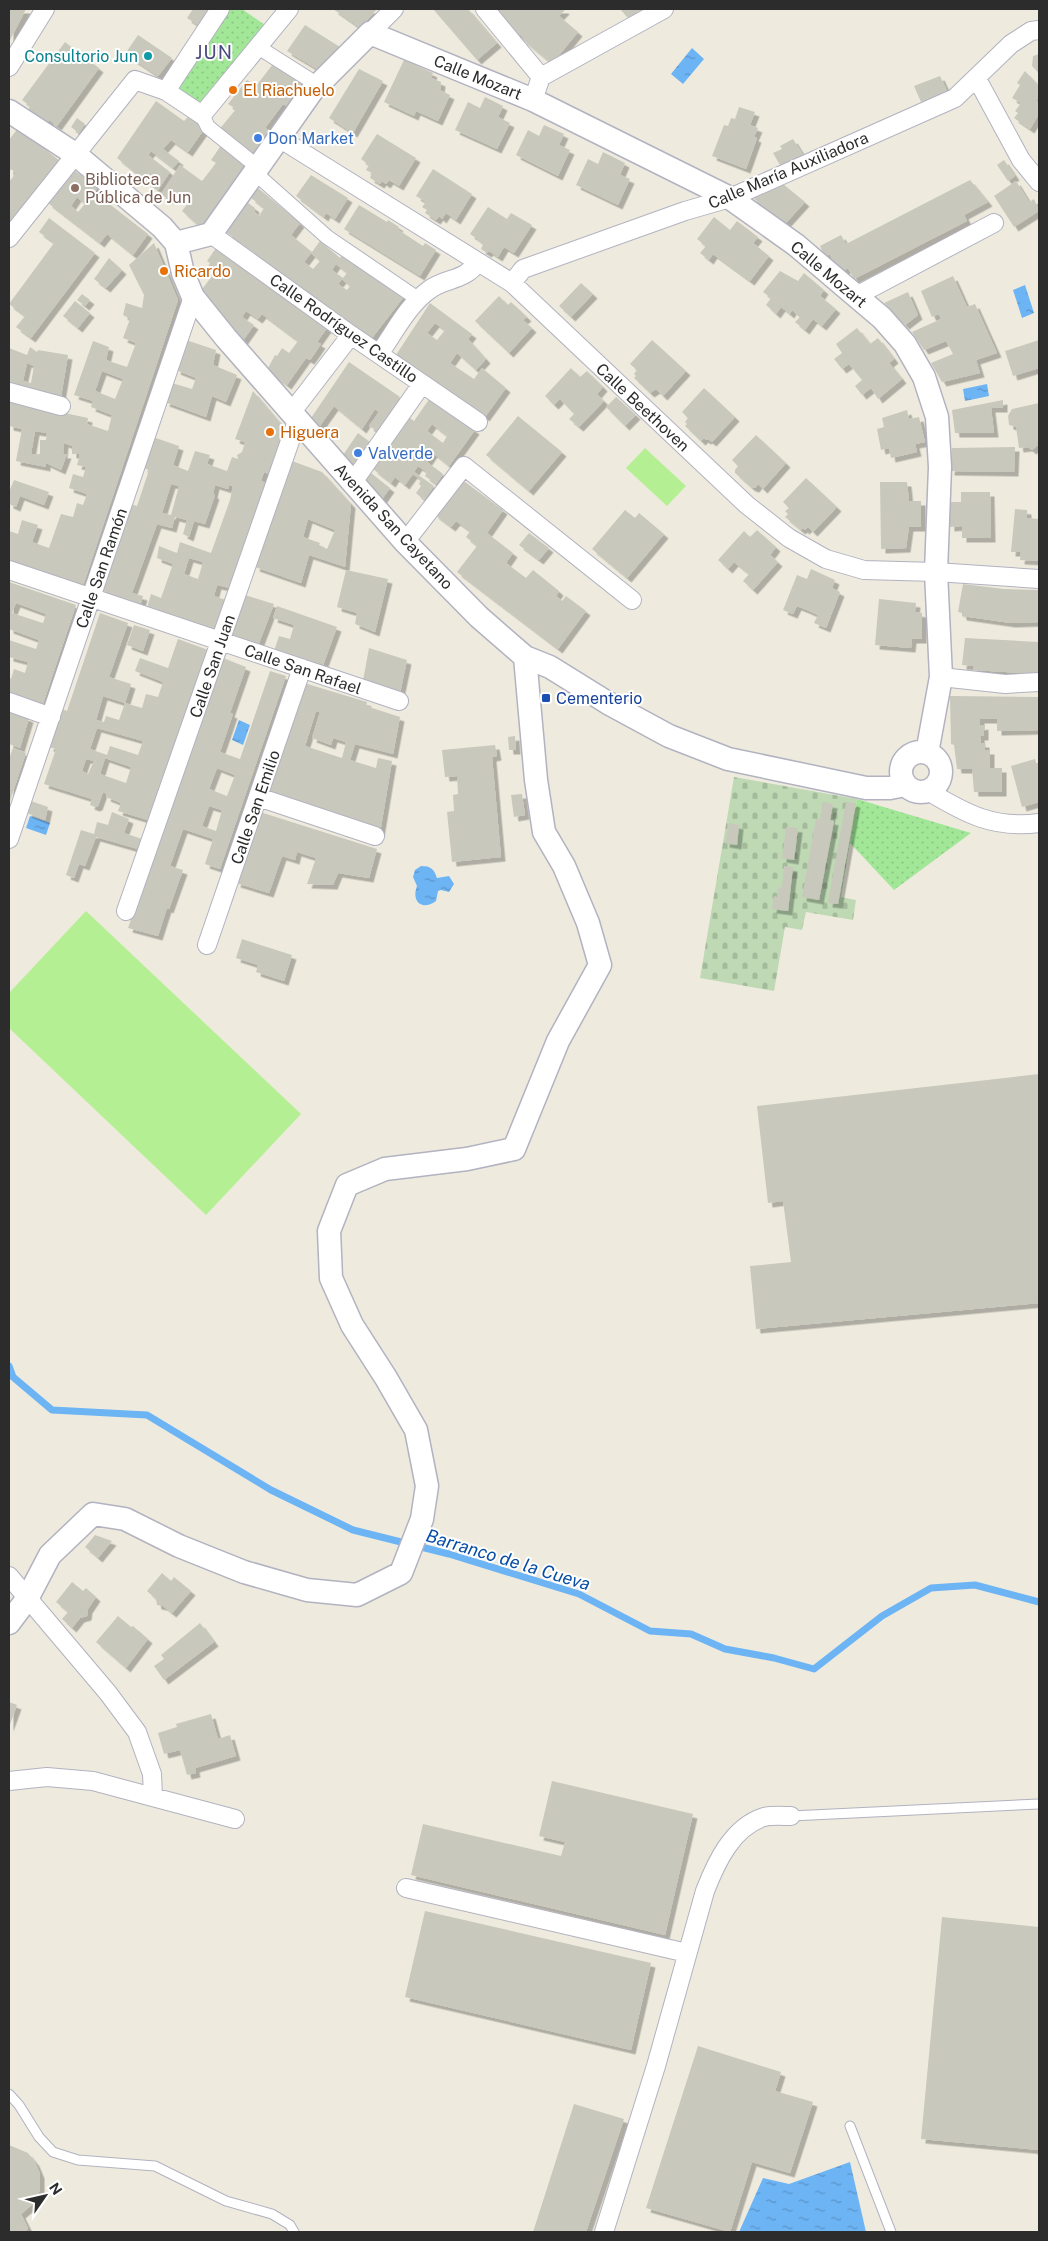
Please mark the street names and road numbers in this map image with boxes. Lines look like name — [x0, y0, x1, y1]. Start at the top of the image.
street label: Calle Mozart — [431, 51, 525, 104]
street label: Calle María Auxiliadora — [705, 128, 871, 213]
street label: Calle Mozart — [787, 237, 871, 312]
street label: Calle Rodríguez Castillo — [266, 270, 421, 387]
street label: Calle Beethoven — [592, 359, 693, 455]
street label: Avenida San Cayetano — [330, 459, 457, 593]
street label: Calle San Ramón — [72, 506, 131, 631]
street label: Calle San Juan — [186, 612, 239, 720]
street label: Calle San Rafael — [242, 641, 364, 698]
street label: Calle San Emilio — [227, 747, 284, 867]

